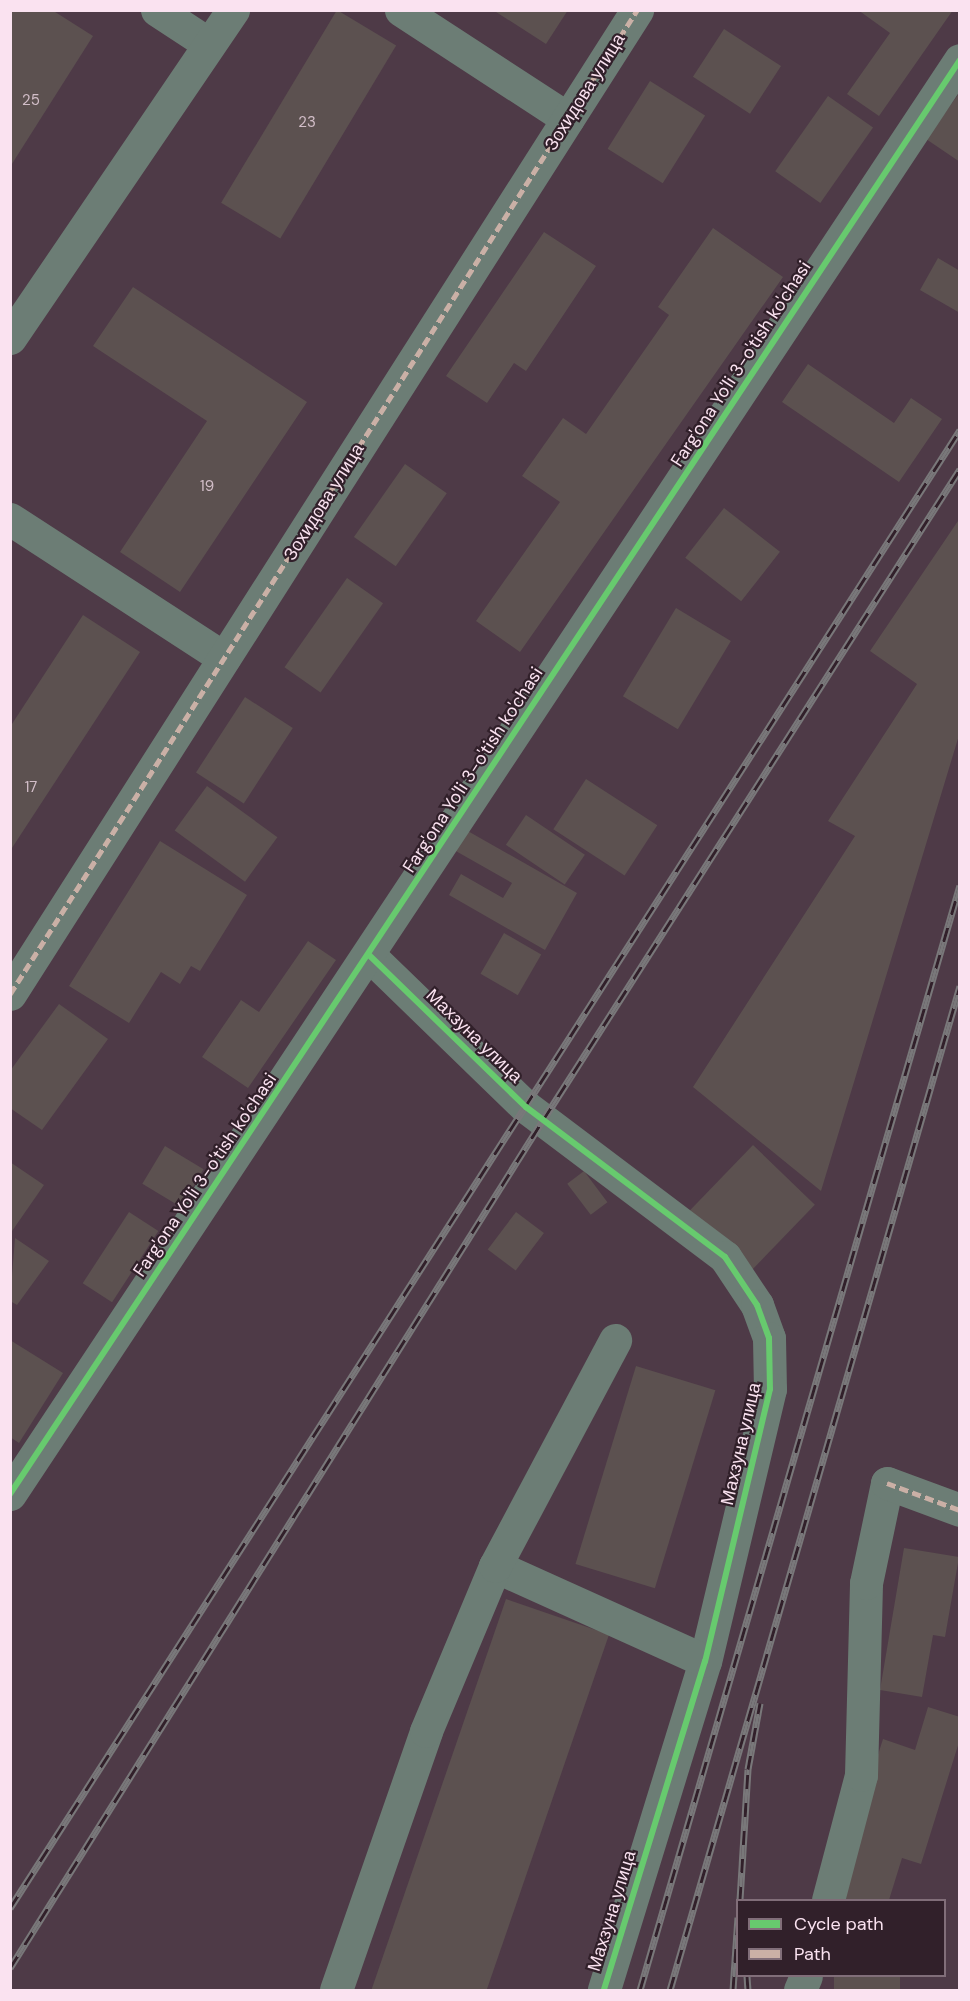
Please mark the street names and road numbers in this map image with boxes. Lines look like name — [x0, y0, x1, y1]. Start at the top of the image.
street label: Зохидова улица — [540, 30, 630, 154]
street label: Farg'ona Yo'li 3-o'tish ko'chasi — [666, 257, 816, 471]
street label: Зохидова улица — [279, 440, 369, 564]
street label: Farg'ona Yo'li 3-o'tish ko'chasi — [398, 663, 548, 877]
street label: Махзуна улица — [421, 985, 527, 1087]
street label: Farg'ona Yo'li 3-o'tish ko'chasi — [129, 1069, 281, 1281]
street label: Махзуна улица — [716, 1381, 766, 1507]
street label: Махзуна улица — [583, 1848, 641, 1974]

